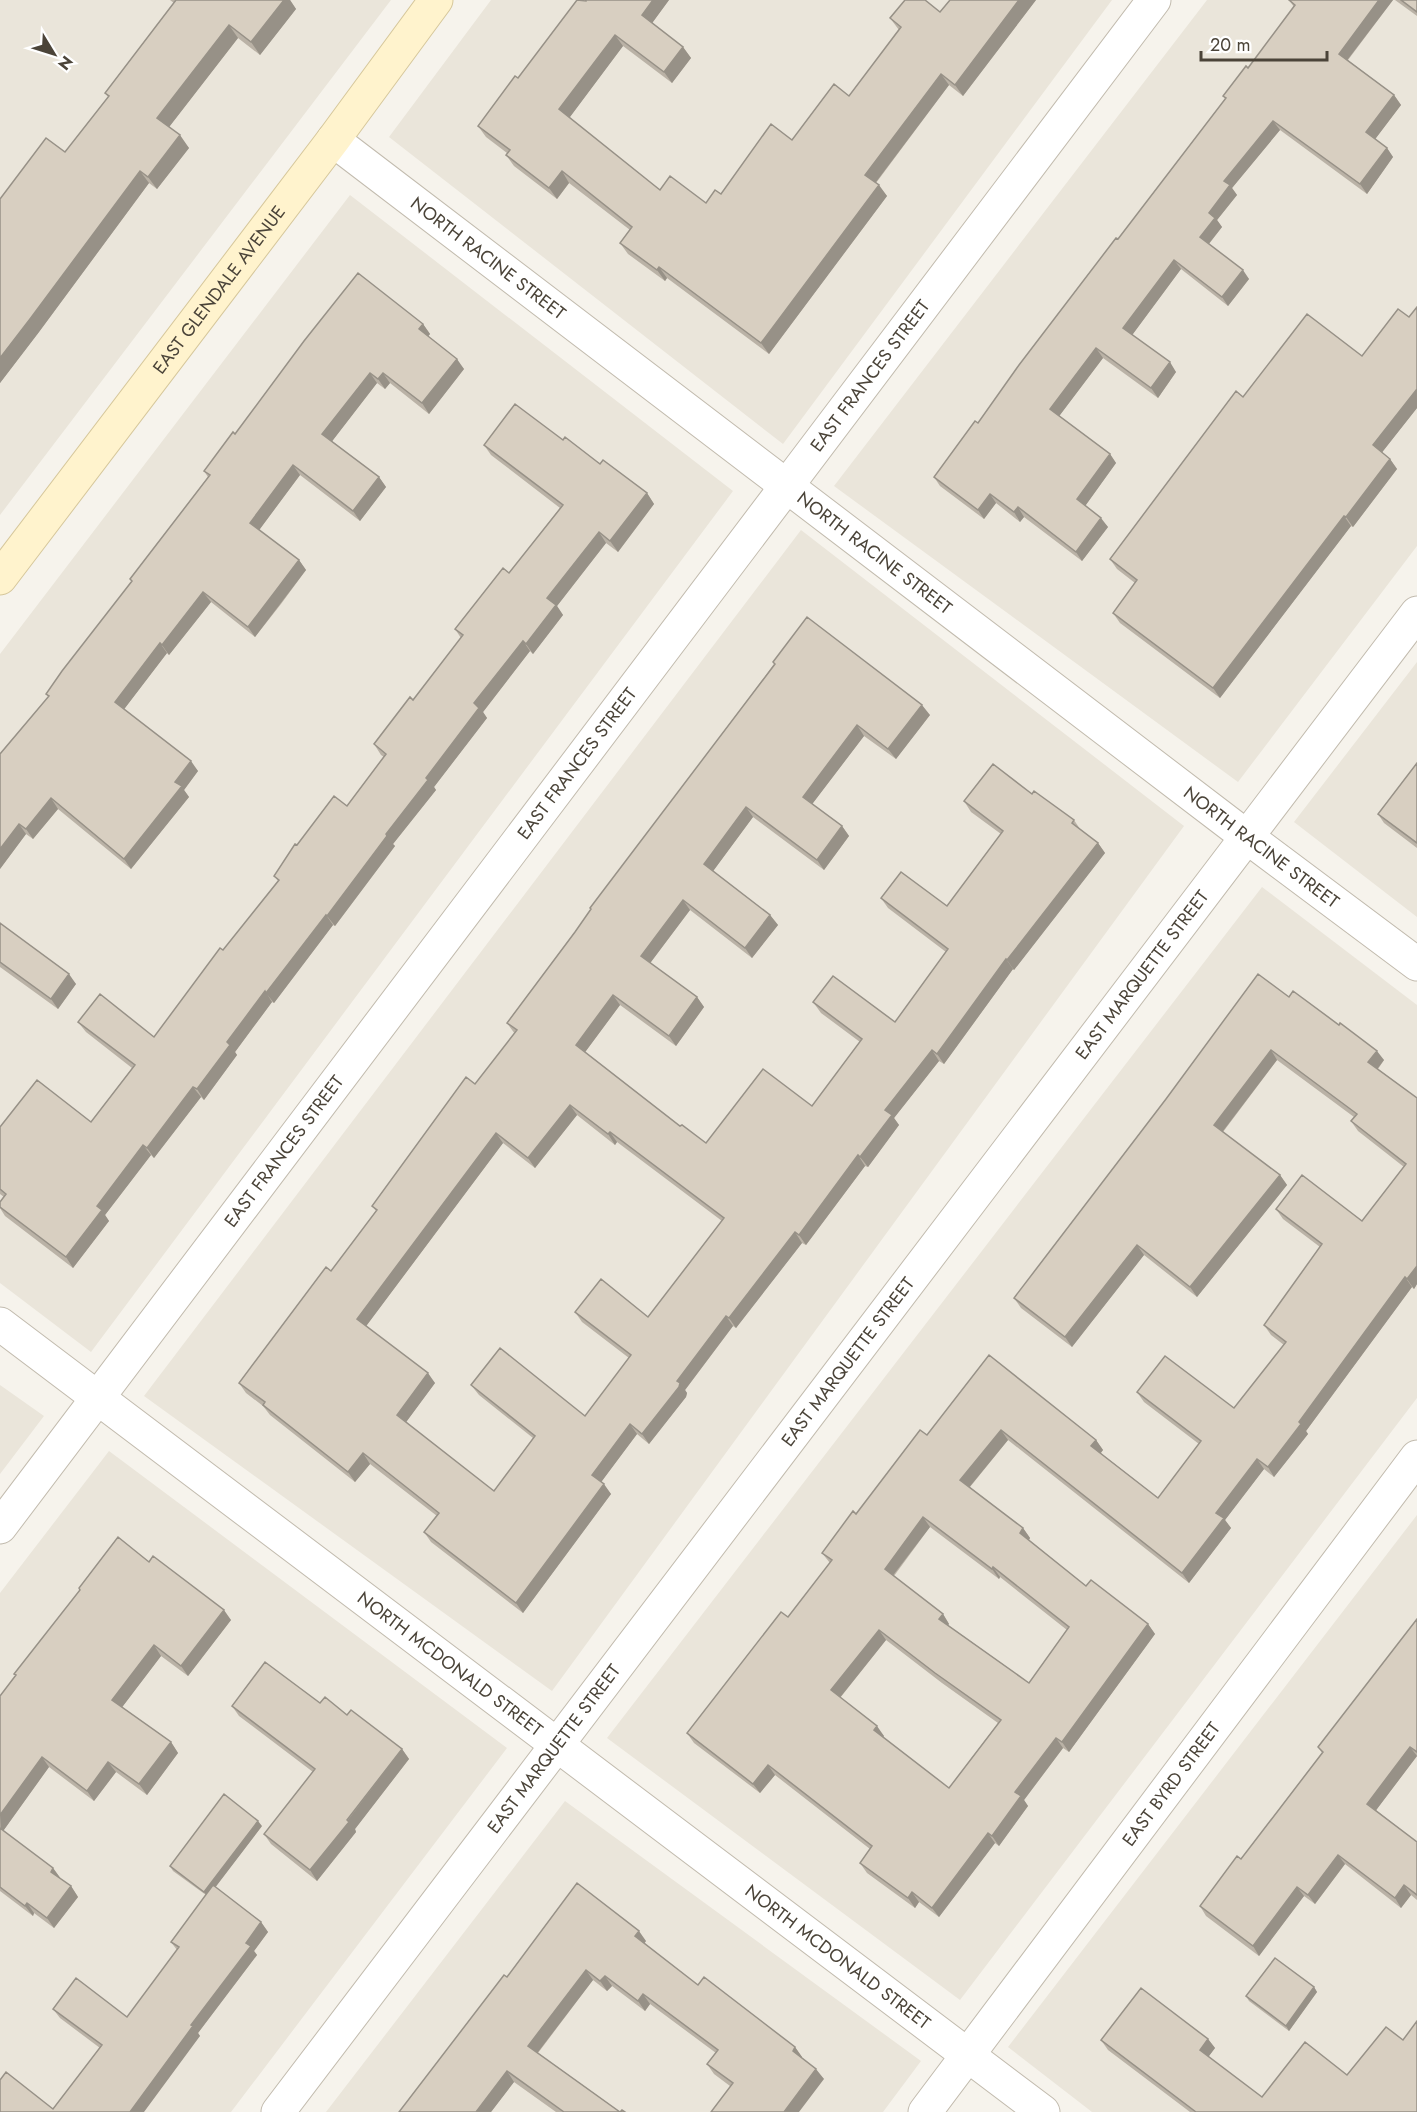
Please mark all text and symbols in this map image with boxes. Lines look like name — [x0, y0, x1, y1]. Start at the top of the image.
north arrow — [24, 24, 84, 84]
scale bar — [1201, 24, 1327, 62]
text: 20 m — [1210, 32, 1250, 58]
text: N — [52, 51, 78, 75]
street label: NORTH RACINE STREET — [405, 191, 572, 326]
street label: EAST GLENDALE AVENUE — [147, 200, 292, 379]
street label: EAST FRANCES STREET — [804, 294, 936, 457]
street label: NORTH RACINE STREET — [792, 485, 958, 621]
street label: EAST FRANCES STREET — [511, 682, 643, 845]
street label: NORTH RACINE STREET — [1178, 780, 1345, 915]
street label: EAST MARQUETTE STREET — [1069, 884, 1215, 1065]
street label: EAST FRANCES STREET — [218, 1069, 350, 1233]
street label: EAST MARQUETTE STREET — [775, 1271, 921, 1452]
street label: NORTH MCDONALD STREET — [352, 1585, 549, 1743]
street label: EAST MARQUETTE STREET — [481, 1658, 627, 1839]
street label: EAST BYRD STREET — [1116, 1716, 1227, 1852]
street label: NORTH MCDONALD STREET — [740, 1878, 936, 2036]

